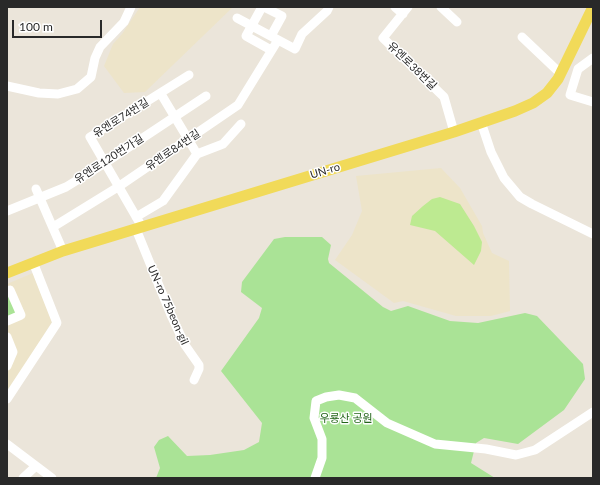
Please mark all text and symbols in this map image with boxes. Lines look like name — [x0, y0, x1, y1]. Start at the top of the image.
scale bar — [14, 12, 104, 38]
text: 100 m — [19, 19, 53, 34]
street label: 유엔로38번길 — [385, 39, 439, 93]
street label: 유엔로74번길 — [91, 96, 151, 140]
street label: 유엔로84번길 — [143, 127, 203, 173]
street label: 유엔로120번가길 — [72, 132, 146, 186]
street label: UN-ro — [308, 160, 342, 182]
street label: UN-ro 75beon-gil — [145, 263, 191, 347]
park label: 우룡산 공원 — [319, 411, 373, 425]

